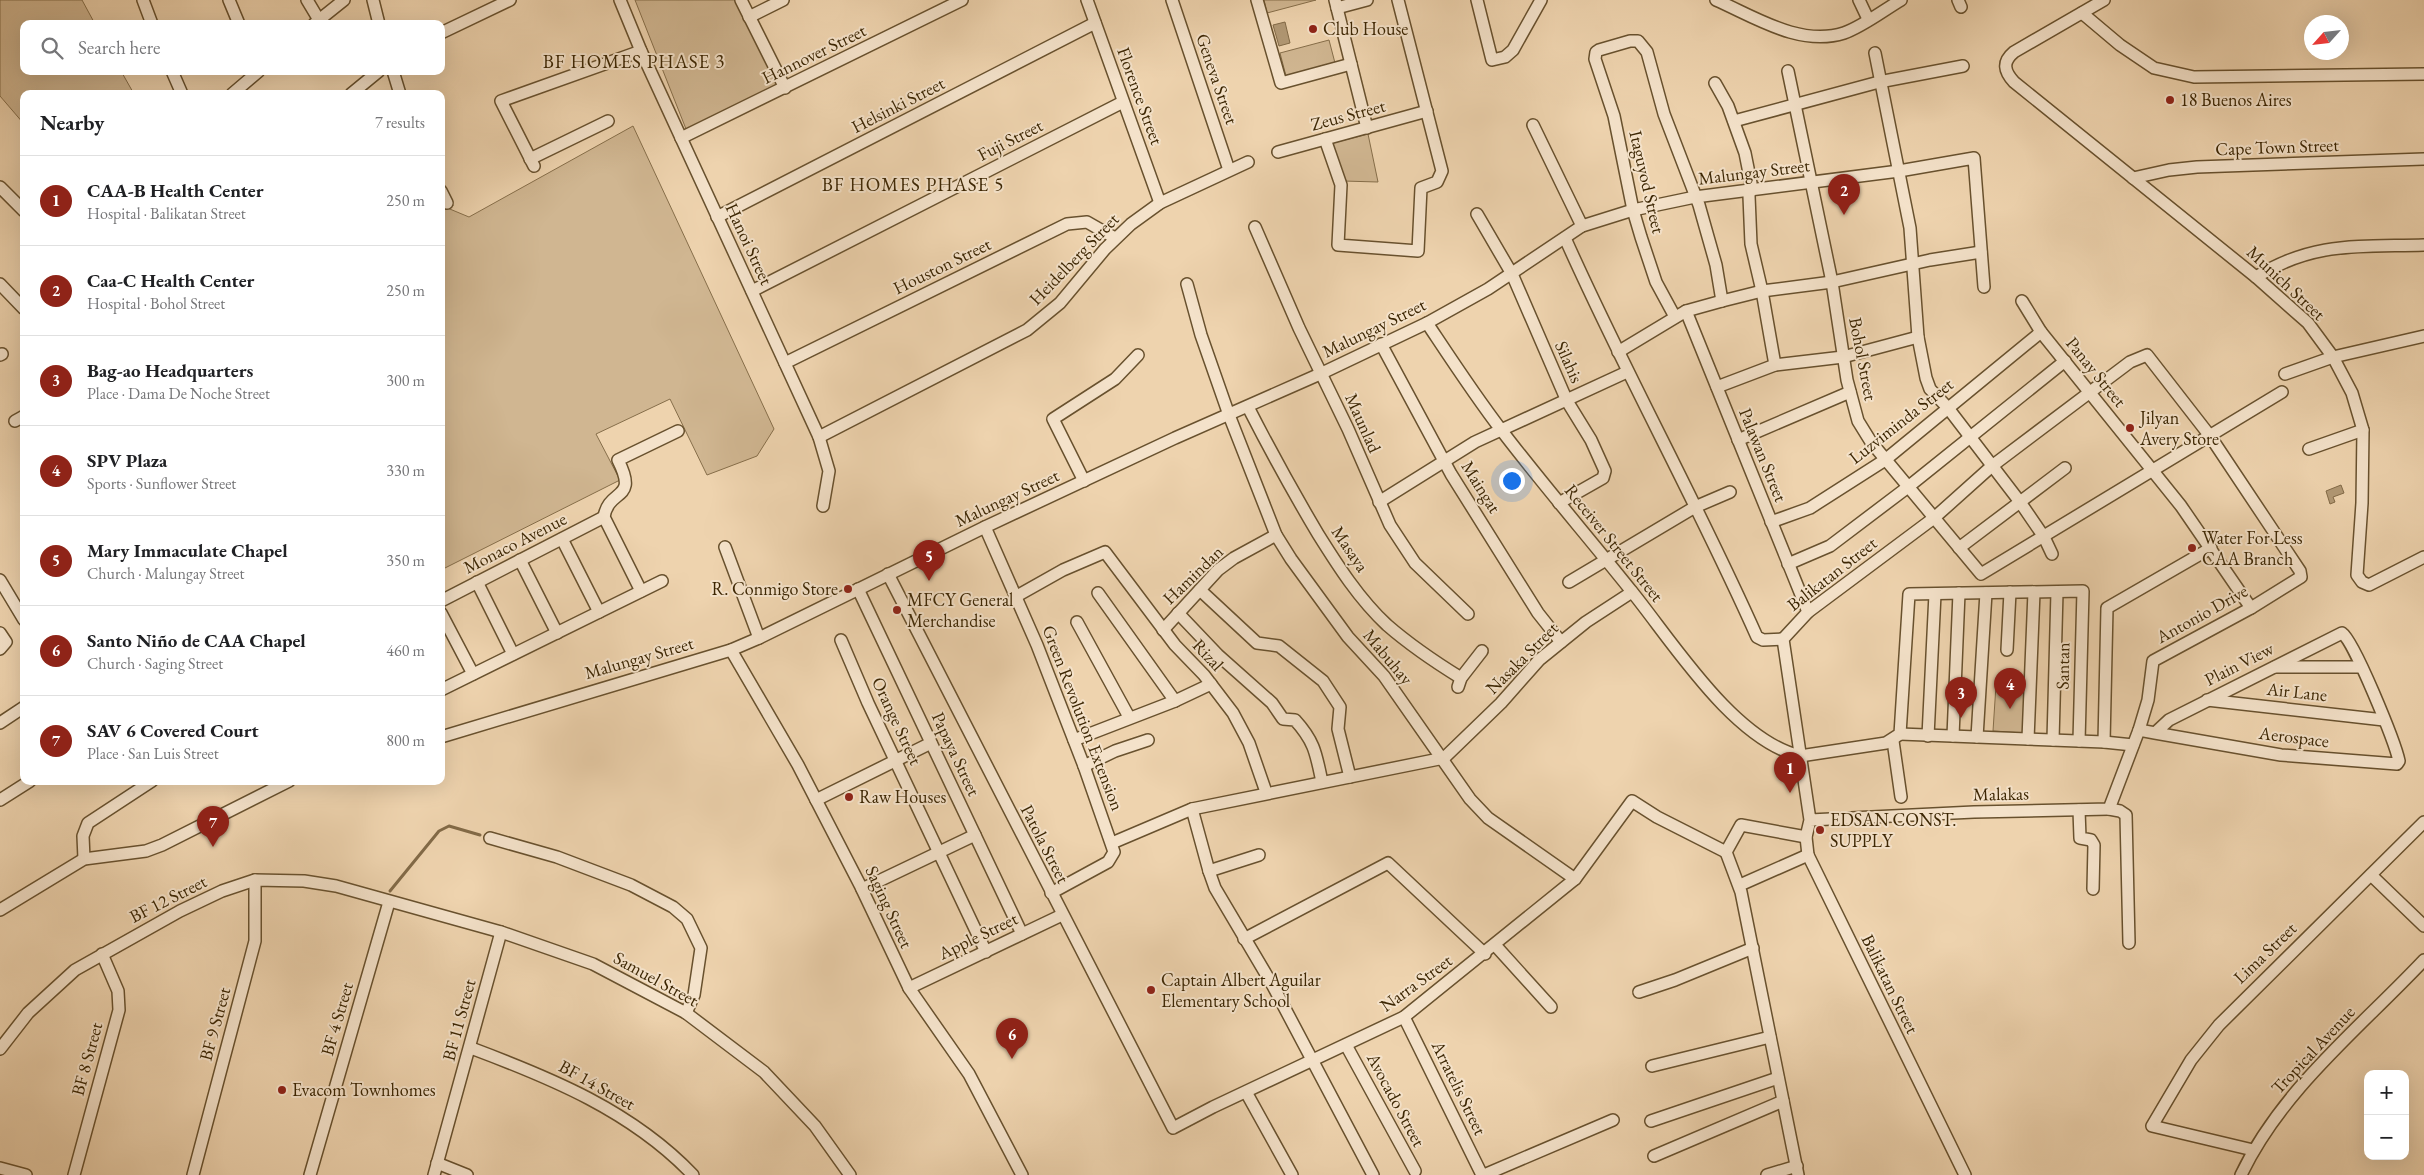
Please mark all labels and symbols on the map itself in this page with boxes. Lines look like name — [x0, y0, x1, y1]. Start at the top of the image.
north arrow — [2304, 15, 2349, 60]
place label: Club House — [1323, 17, 1408, 40]
street label: Hannover Street — [758, 18, 870, 89]
marker: Club House — [1307, 23, 1319, 35]
street label: Geneva Street — [1191, 30, 1244, 128]
street label: Florence Street — [1112, 44, 1169, 148]
district label: BF HOMES PHASE 3 — [543, 49, 725, 74]
street label: Helsinki Street — [847, 71, 949, 138]
place label: 18 Buenos Aires — [2180, 88, 2292, 111]
street label: Zeus Street — [1308, 93, 1388, 136]
marker: 18 Buenos Aires — [2164, 94, 2176, 106]
street label: Fuji Street — [973, 113, 1047, 166]
street label: Itaguyod Street — [1624, 128, 1671, 236]
street label: Cape Town Street — [2215, 133, 2340, 160]
street label: Malungay Street — [1697, 153, 1811, 190]
district label: BF HOMES PHASE 5 — [822, 172, 1004, 197]
pin: 2 — [1828, 174, 1860, 215]
street label: Hanoi Street — [720, 199, 779, 289]
street label: Heidelberg Street — [1024, 207, 1124, 310]
street label: Houston Street — [889, 232, 995, 299]
street label: Munich Street — [2242, 240, 2331, 325]
street label: Malungay Street — [1318, 292, 1430, 362]
street label: Bohol Street — [1844, 315, 1883, 403]
street label: Panay Street — [2061, 332, 2132, 412]
street label: Silahis — [1550, 337, 1589, 387]
street label: Luzviminda Street — [1844, 372, 1958, 469]
street label: Maunlad — [1340, 390, 1387, 457]
street label: Palawan Street — [1734, 404, 1793, 505]
place label: Jilyan Avery Store — [2138, 406, 2219, 450]
marker: Jilyan Avery Store — [2124, 422, 2136, 434]
street label: Maingat — [1456, 456, 1507, 518]
street label: Malungay Street — [951, 463, 1063, 532]
your location — [1499, 468, 1525, 494]
street label: Receiver Street Street — [1560, 479, 1669, 606]
street label: Monaco Avenue — [459, 507, 570, 578]
street label: Masaya — [1327, 521, 1375, 577]
place label: Water For Less CAA Branch — [2202, 526, 2303, 570]
street label: Balikatan Street — [1782, 531, 1881, 616]
pin: 5 — [913, 540, 945, 581]
street label: Hamindan — [1158, 540, 1228, 609]
marker: Water For Less CAA Branch — [2186, 542, 2198, 554]
place label: R. Conmigo Store — [712, 577, 838, 600]
street label: Antonio Drive — [2151, 579, 2252, 649]
marker: R. Conmigo Store — [842, 583, 854, 595]
place label: MFCY General Merchandise — [907, 588, 1013, 632]
marker: MFCY General Merchandise — [891, 604, 903, 616]
street label: Nasaka Street — [1481, 616, 1563, 699]
street label: Green Revolution Extension — [1037, 622, 1130, 814]
street label: Mabuhay — [1358, 624, 1418, 689]
street label: Malungay Street — [582, 631, 696, 684]
street label: Rizal — [1188, 634, 1229, 676]
street label: Plain View — [2200, 636, 2278, 691]
street label: Santan — [2051, 642, 2074, 690]
pin: 4 — [1994, 668, 2026, 709]
street label: Orange Street — [867, 673, 928, 769]
pin: 3 — [1945, 677, 1977, 718]
street label: Air Lane — [2265, 677, 2328, 706]
street label: Papaya Street — [927, 708, 986, 800]
street label: Aerospace — [2257, 721, 2330, 752]
pin: 1 — [1774, 752, 1806, 793]
street label: Malakas — [1973, 782, 2029, 805]
place label: Raw Houses — [859, 785, 946, 808]
marker: Raw Houses — [843, 791, 855, 803]
street label: Patola Street — [1016, 801, 1075, 887]
pin: 7 — [197, 806, 229, 847]
place label: EDSAN CONST. SUPPLY — [1830, 808, 1956, 852]
marker: EDSAN CONST. SUPPLY — [1814, 824, 1826, 836]
street label: Saging Street — [860, 862, 919, 952]
street label: BF 12 Street — [125, 869, 211, 928]
street label: Apple Street — [933, 906, 1021, 965]
street label: Lima Street — [2228, 917, 2301, 988]
street label: Balikatan Street — [1857, 930, 1925, 1037]
street label: Samuel Street — [610, 946, 703, 1011]
street label: Narra Street — [1375, 948, 1457, 1017]
place label: Captain Albert Aguilar Elementary School — [1161, 968, 1321, 1012]
street label: BF 11 Street — [437, 976, 481, 1063]
street label: BF 4 Street — [315, 979, 358, 1058]
street label: BF 9 Street — [194, 984, 235, 1063]
marker: Captain Albert Aguilar Elementary School — [1145, 984, 1157, 996]
street label: Tropical Avenue — [2266, 1001, 2359, 1099]
pin: 6 — [996, 1018, 1028, 1059]
street label: BF 8 Street — [66, 1019, 107, 1098]
street label: Arratelis Street — [1426, 1036, 1492, 1139]
street label: Avocado Street — [1362, 1048, 1431, 1151]
street label: BF 14 Street — [555, 1054, 640, 1115]
place label: Evacom Townhomes — [292, 1078, 436, 1101]
marker: Evacom Townhomes — [276, 1084, 288, 1096]

